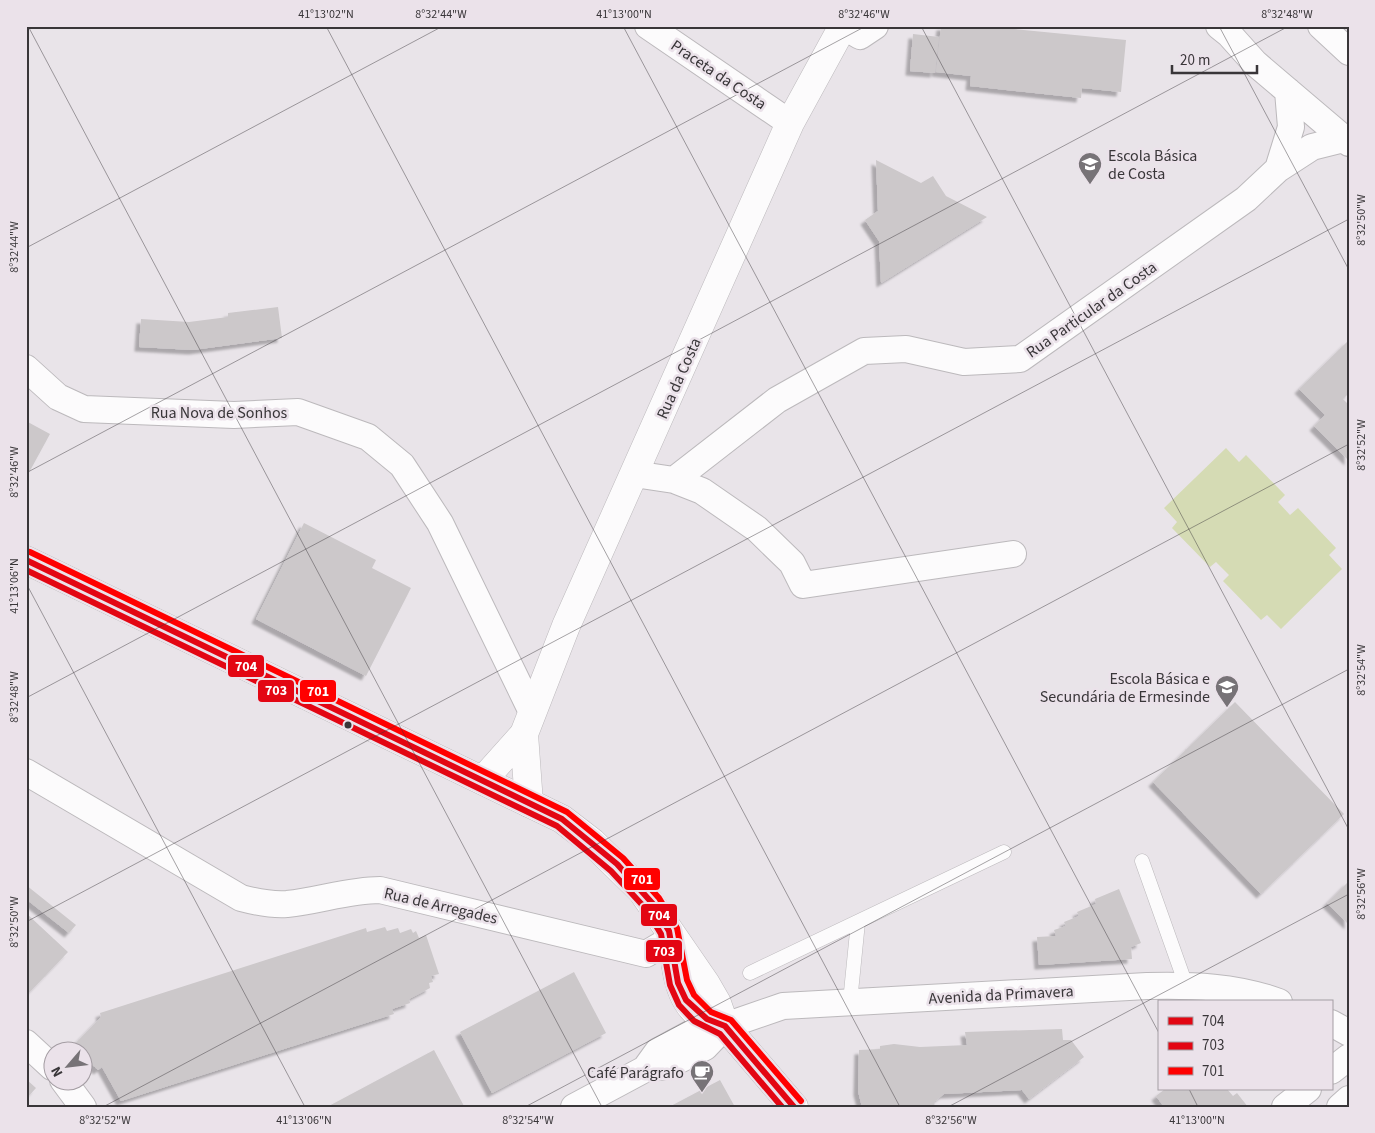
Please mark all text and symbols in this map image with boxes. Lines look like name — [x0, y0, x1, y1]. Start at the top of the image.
text: 41°13'02"N — [298, 6, 354, 23]
text: 8°32'44"W — [415, 6, 467, 23]
text: 41°13'00"N — [596, 6, 652, 23]
text: 8°32'46"W — [838, 6, 890, 23]
text: 8°32'48"W — [1261, 6, 1313, 23]
street label: Praceta da Costa — [666, 35, 771, 115]
scale bar — [1172, 42, 1258, 74]
text: 20 m — [1180, 50, 1210, 71]
place label: Escola Básica de Costa — [1108, 145, 1197, 185]
school or university icon: Escola Básica de Costa — [1077, 151, 1103, 185]
text: 8°32'50"W — [1353, 194, 1370, 246]
text: 8°32'44"W — [6, 221, 23, 273]
street label: Rua Particular da Costa — [1022, 256, 1161, 363]
street label: Rua da Costa — [651, 334, 707, 422]
street label: Rua Nova de Sonhos — [151, 402, 288, 424]
text: 8°32'52"W — [1353, 419, 1370, 471]
text: 8°32'46"W — [6, 446, 23, 498]
text: 41°13'06"N — [6, 558, 23, 614]
text: 8°32'54"W — [1353, 644, 1370, 696]
line badge: 704 — [227, 654, 265, 678]
text: 704 — [235, 657, 258, 677]
place label: Escola Básica e Secundária de Ermesinde — [1040, 668, 1210, 708]
text: 8°32'48"W — [6, 671, 23, 723]
school or university icon: Escola Básica e Secundária de Ermesinde — [1214, 674, 1240, 708]
line badge: 703 — [257, 679, 295, 703]
line badge: 701 — [299, 679, 337, 703]
text: 703 — [265, 681, 287, 701]
text: 701 — [307, 682, 329, 702]
unlabelled marker — [343, 720, 353, 730]
line badge: 701 — [623, 867, 661, 891]
text: 8°32'56"W — [1353, 868, 1370, 920]
text: 701 — [631, 870, 653, 890]
street label: Rua de Arregades — [382, 882, 500, 930]
text: 8°32'50"W — [6, 896, 23, 948]
line badge: 704 — [640, 903, 678, 927]
text: 704 — [648, 906, 671, 926]
line badge: 703 — [645, 939, 683, 963]
text: 703 — [653, 942, 675, 962]
street label: Avenida da Primavera — [928, 980, 1074, 1010]
legend — [1158, 1000, 1332, 1090]
text: 704 — [1202, 1011, 1225, 1032]
text: 703 — [1202, 1035, 1224, 1056]
north arrow — [42, 1040, 92, 1090]
cafe icon: Café Parágrafo — [689, 1059, 715, 1093]
text: 701 — [1202, 1061, 1224, 1082]
place label: Café Parágrafo — [587, 1062, 684, 1084]
text: N — [46, 1063, 68, 1080]
text: 8°32'52"W — [79, 1112, 131, 1129]
text: 41°13'06"N — [276, 1112, 332, 1129]
text: 8°32'54"W — [502, 1112, 554, 1129]
text: 8°32'56"W — [925, 1112, 977, 1129]
text: 41°13'00"N — [1169, 1112, 1225, 1129]

